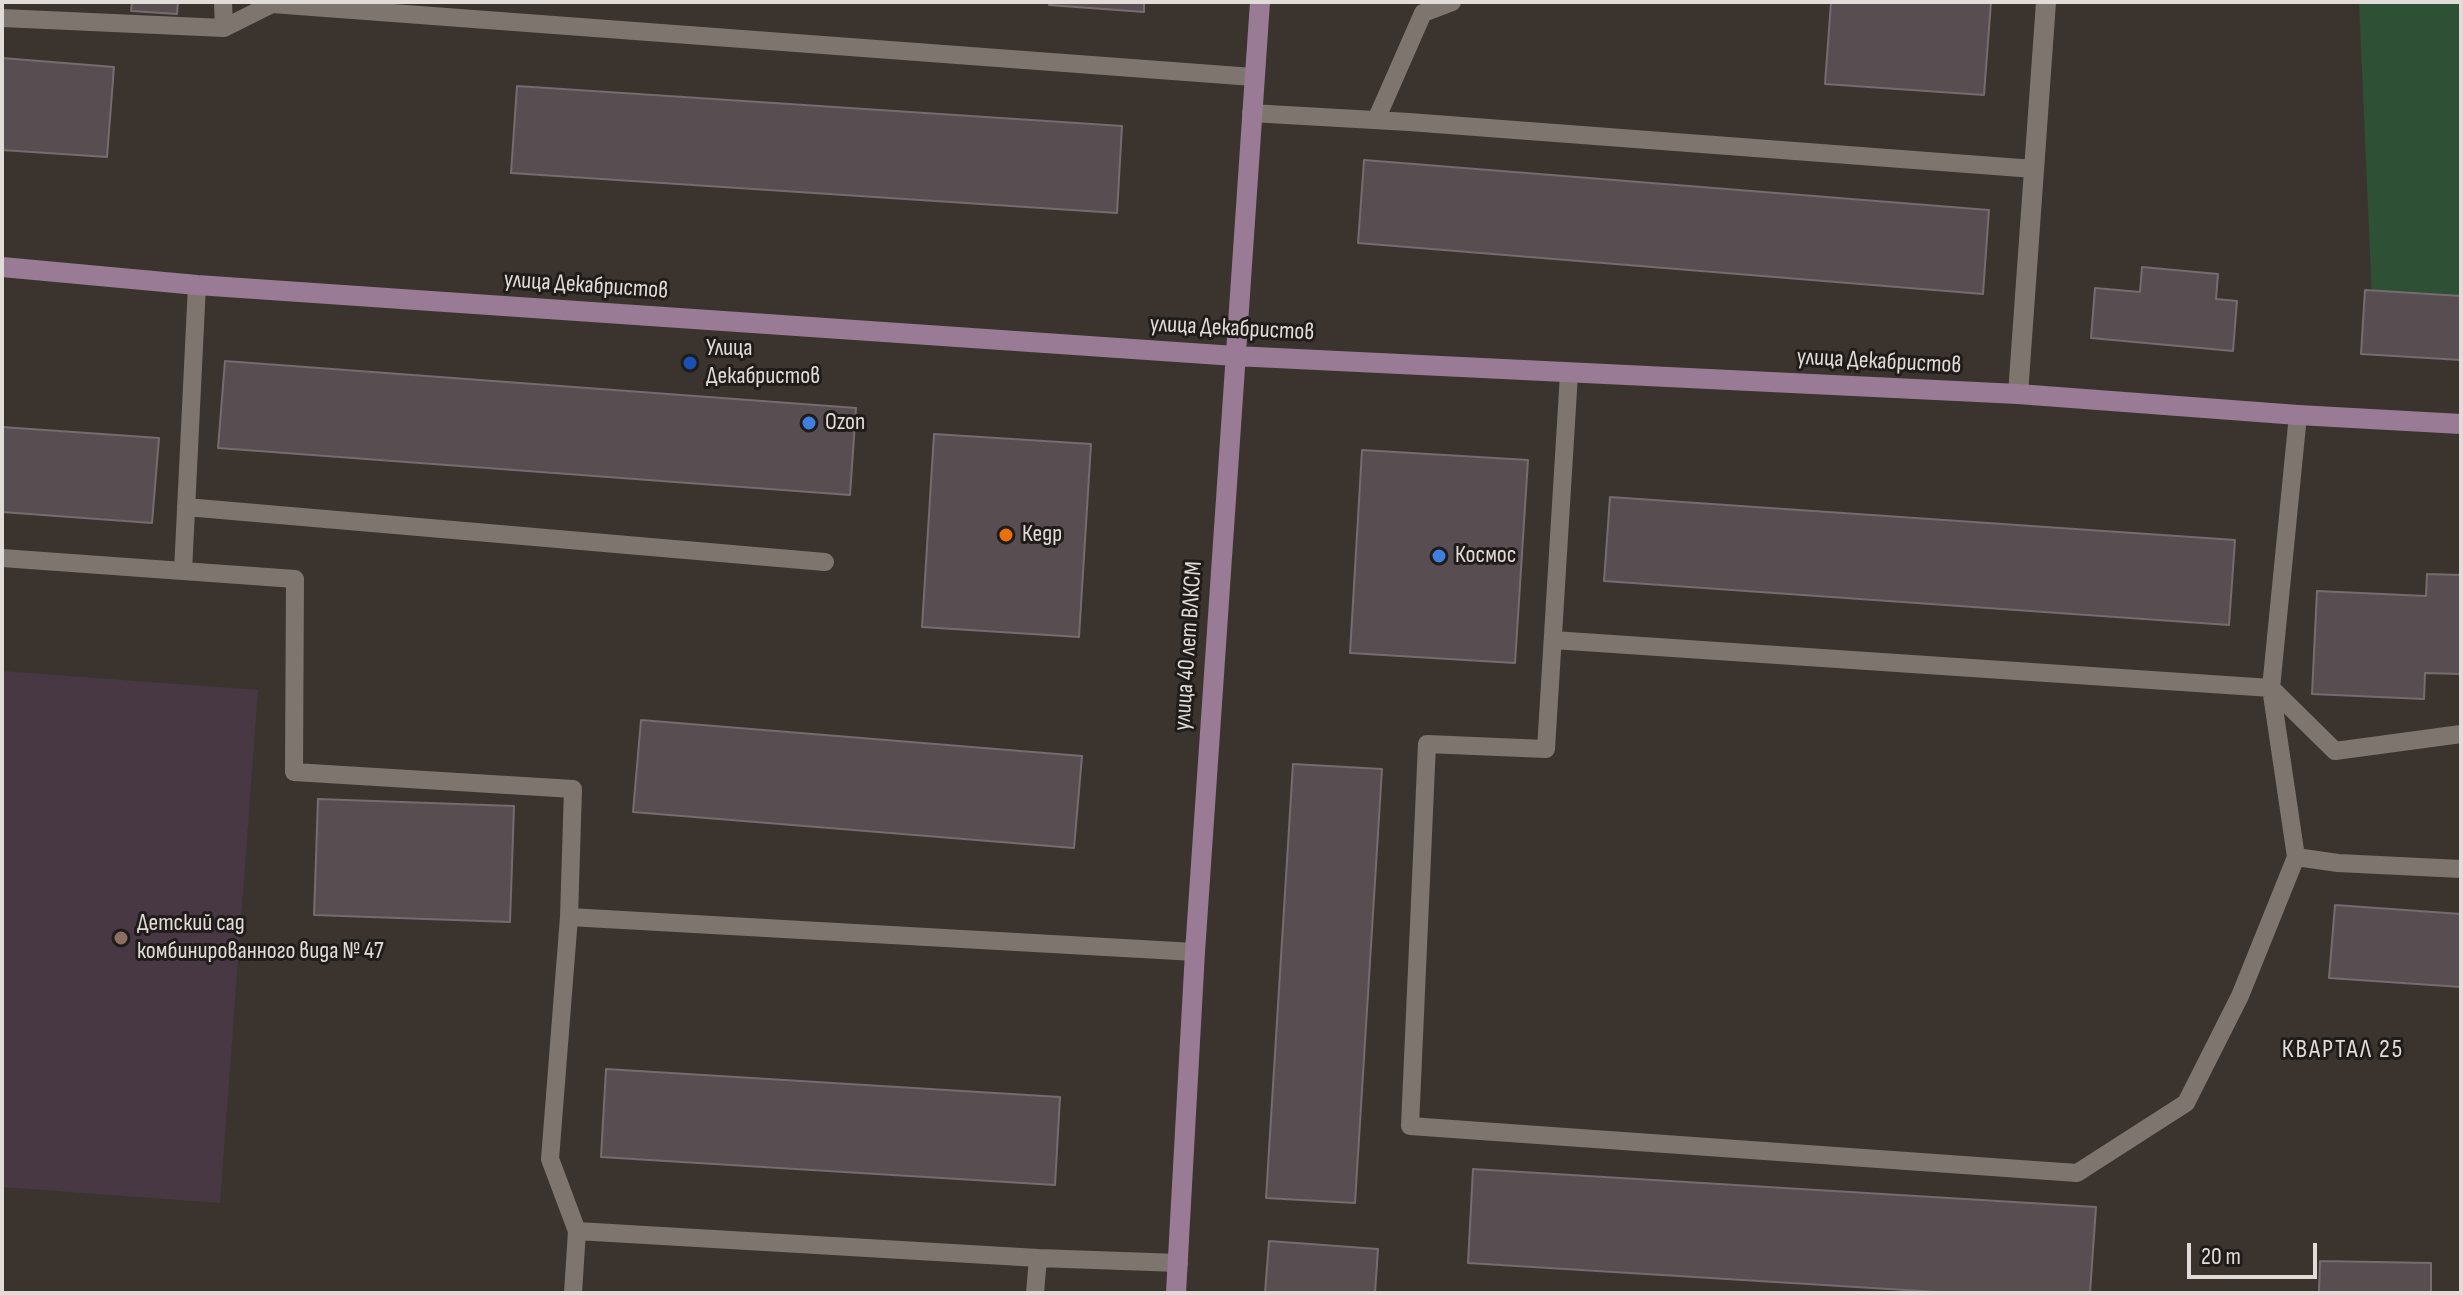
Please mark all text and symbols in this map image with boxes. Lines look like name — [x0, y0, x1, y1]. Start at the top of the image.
street label: улица Декабристов — [503, 266, 669, 306]
street label: улица Декабристов — [1149, 310, 1315, 348]
place label: Улица Декабристов — [706, 335, 820, 391]
street label: улица Декабристов — [1796, 343, 1962, 381]
marker: Улица Декабристов — [681, 354, 699, 372]
place label: Ozon — [825, 409, 865, 437]
marker: Ozon — [800, 414, 818, 432]
place label: Кедр — [1022, 521, 1062, 549]
marker: Кедр — [997, 526, 1015, 544]
place label: Космос — [1455, 542, 1516, 570]
marker: Космос — [1430, 547, 1448, 565]
street label: улица 40 лет ВЛКСМ — [1169, 560, 1209, 732]
place label: Детский сад комбинированного вида № 47 — [137, 910, 384, 966]
marker: Детский сад комбинированного вида № 47 — [112, 929, 130, 947]
district label: КВАРТАЛ 25 — [2282, 1034, 2404, 1066]
scale bar — [2191, 1227, 2321, 1277]
text: 20 m — [2201, 1242, 2241, 1271]

